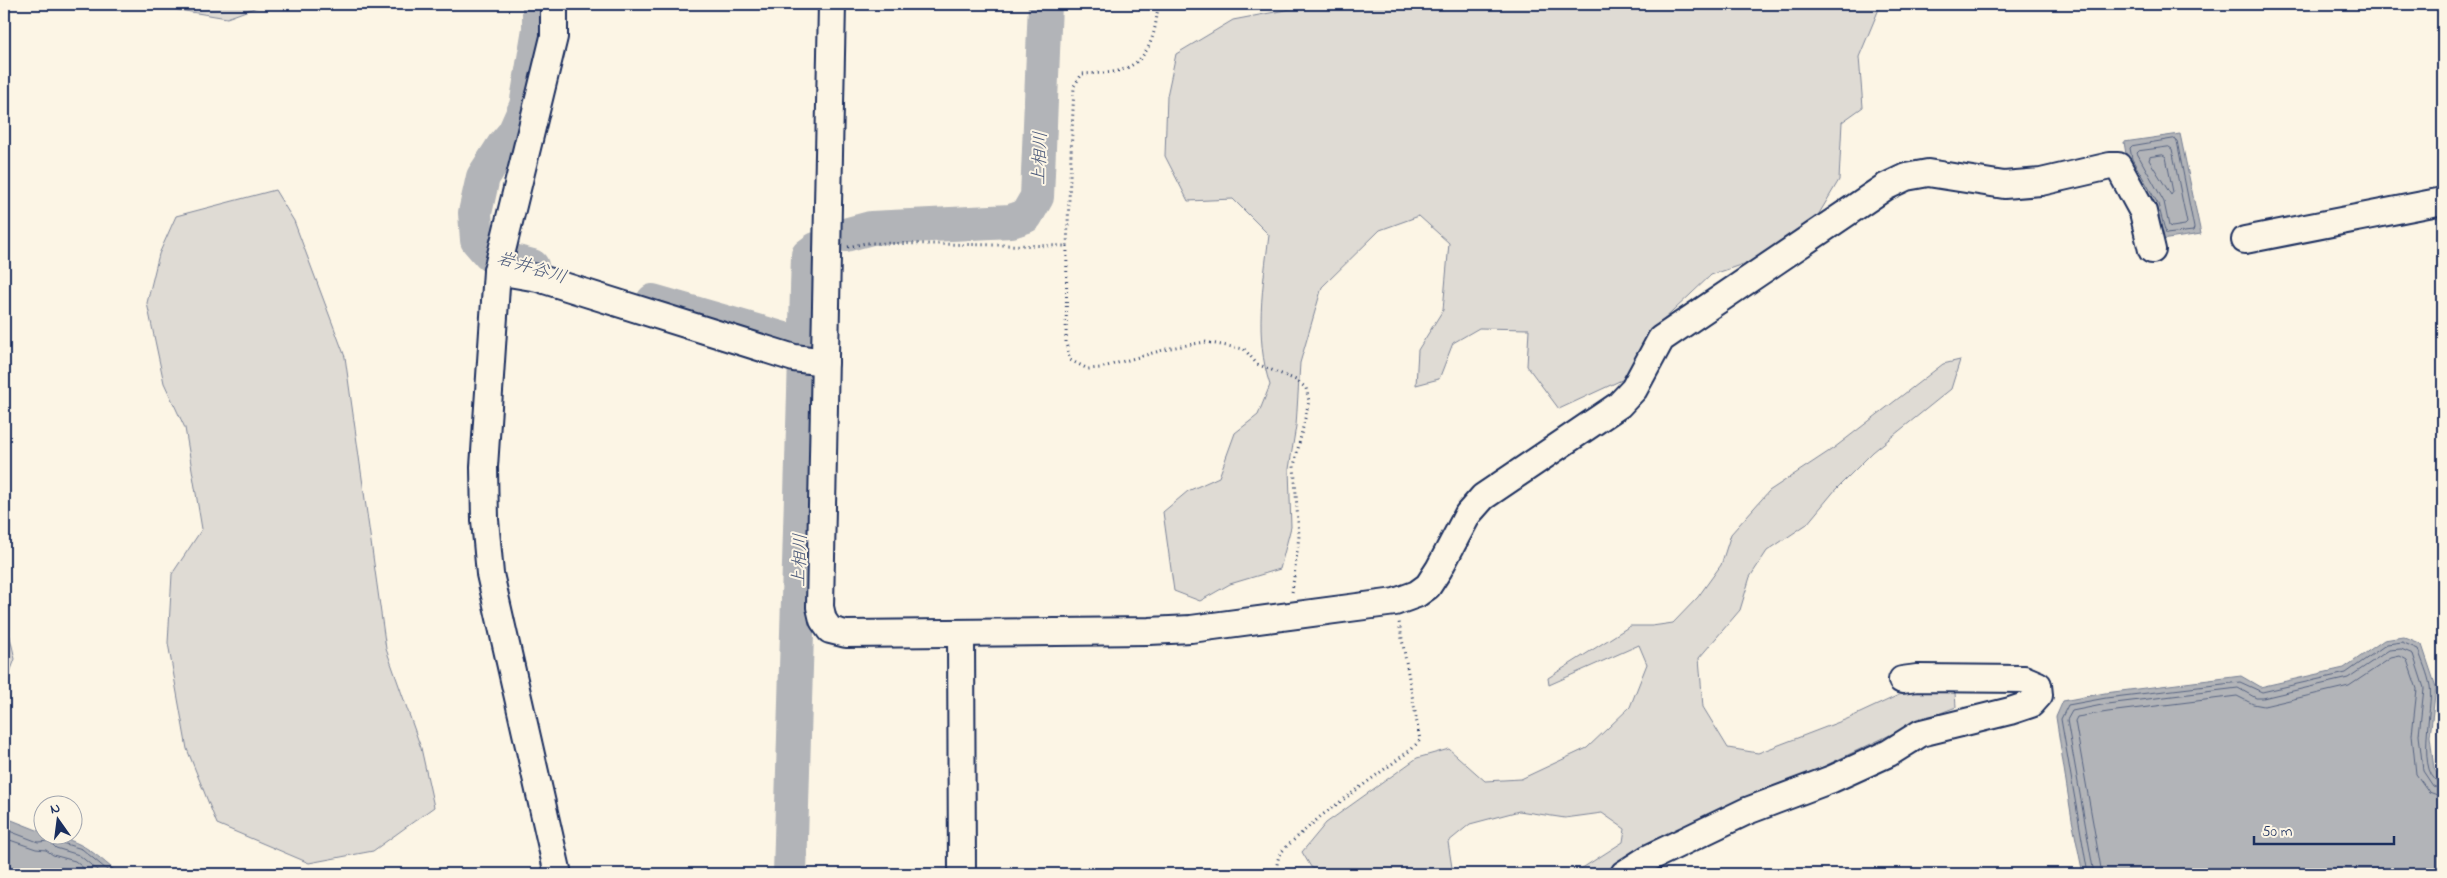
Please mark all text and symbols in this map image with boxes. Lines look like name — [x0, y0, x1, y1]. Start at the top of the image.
water label: 上相川 — [1027, 131, 1055, 186]
water label: 岩井谷川 — [493, 246, 570, 292]
water label: 上相川 — [787, 533, 815, 588]
north arrow — [32, 796, 82, 846]
text: N — [48, 798, 62, 820]
scale bar — [2254, 813, 2394, 845]
text: 50 m — [2262, 821, 2293, 843]

